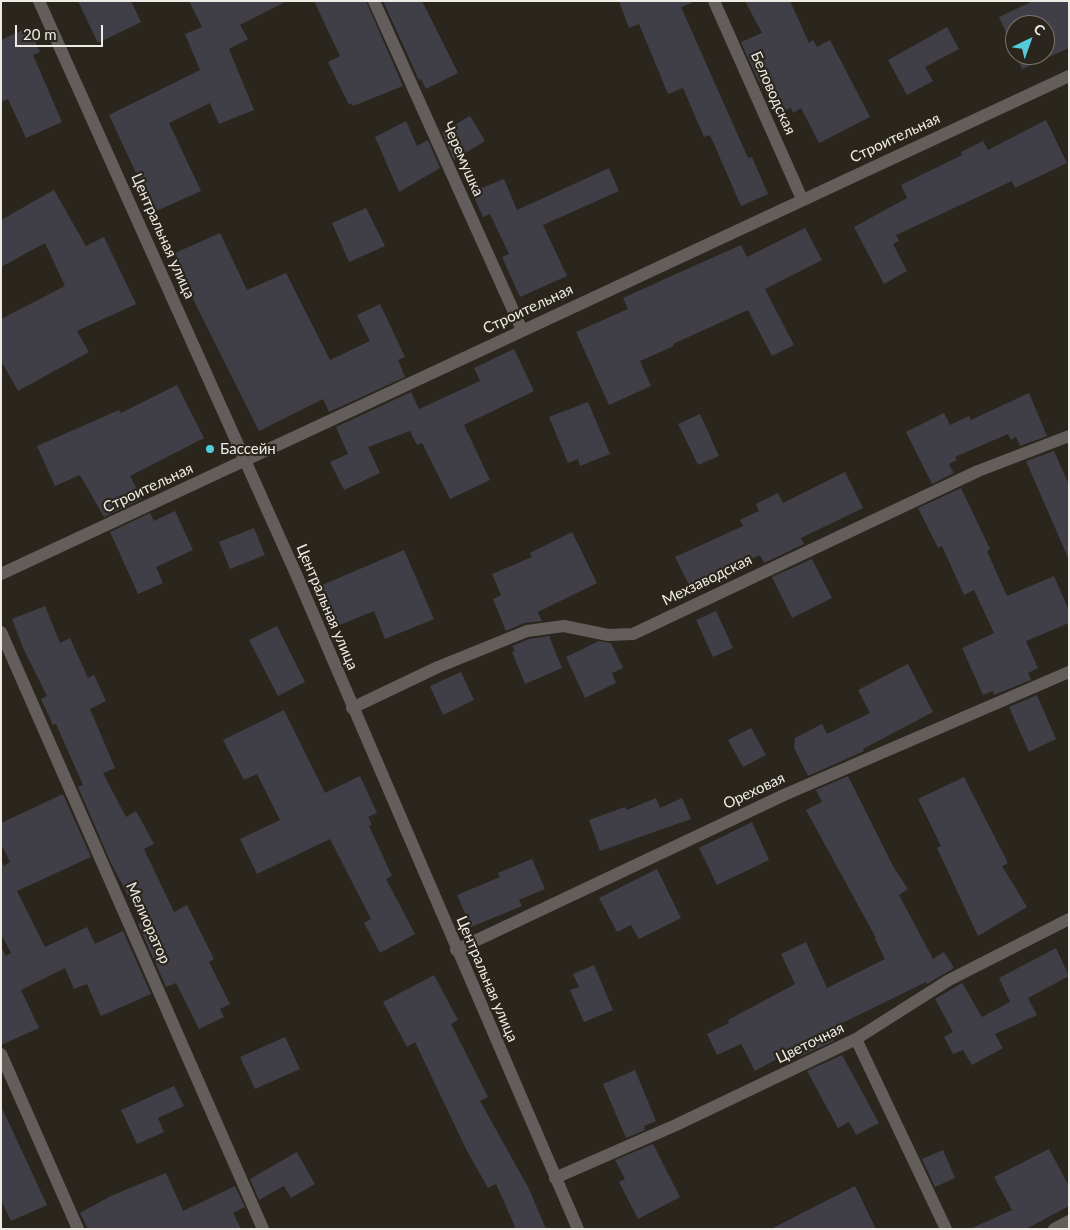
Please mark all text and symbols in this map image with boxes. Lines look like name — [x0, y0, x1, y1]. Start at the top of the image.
scale bar — [18, 15, 105, 47]
north arrow — [1005, 15, 1055, 65]
text: С — [1031, 20, 1049, 39]
text: 20 m — [23, 25, 57, 43]
street label: Беловодская — [747, 49, 799, 137]
street label: Строительная — [847, 109, 943, 167]
street label: Черемушка — [439, 119, 487, 199]
street label: Центральная улица — [127, 171, 199, 301]
street label: Строительная — [480, 280, 576, 338]
place label: Бассейн — [220, 440, 276, 458]
marker: Бассейн — [204, 443, 216, 455]
street label: Строительная — [100, 459, 196, 517]
street label: Центральная улица — [292, 541, 362, 673]
street label: Мехзаводская — [659, 550, 755, 610]
street label: Ореховая — [720, 769, 788, 813]
street label: Мелиоратор — [122, 879, 174, 967]
street label: Центральная улица — [452, 913, 522, 1045]
street label: Цветочная — [773, 1019, 847, 1067]

